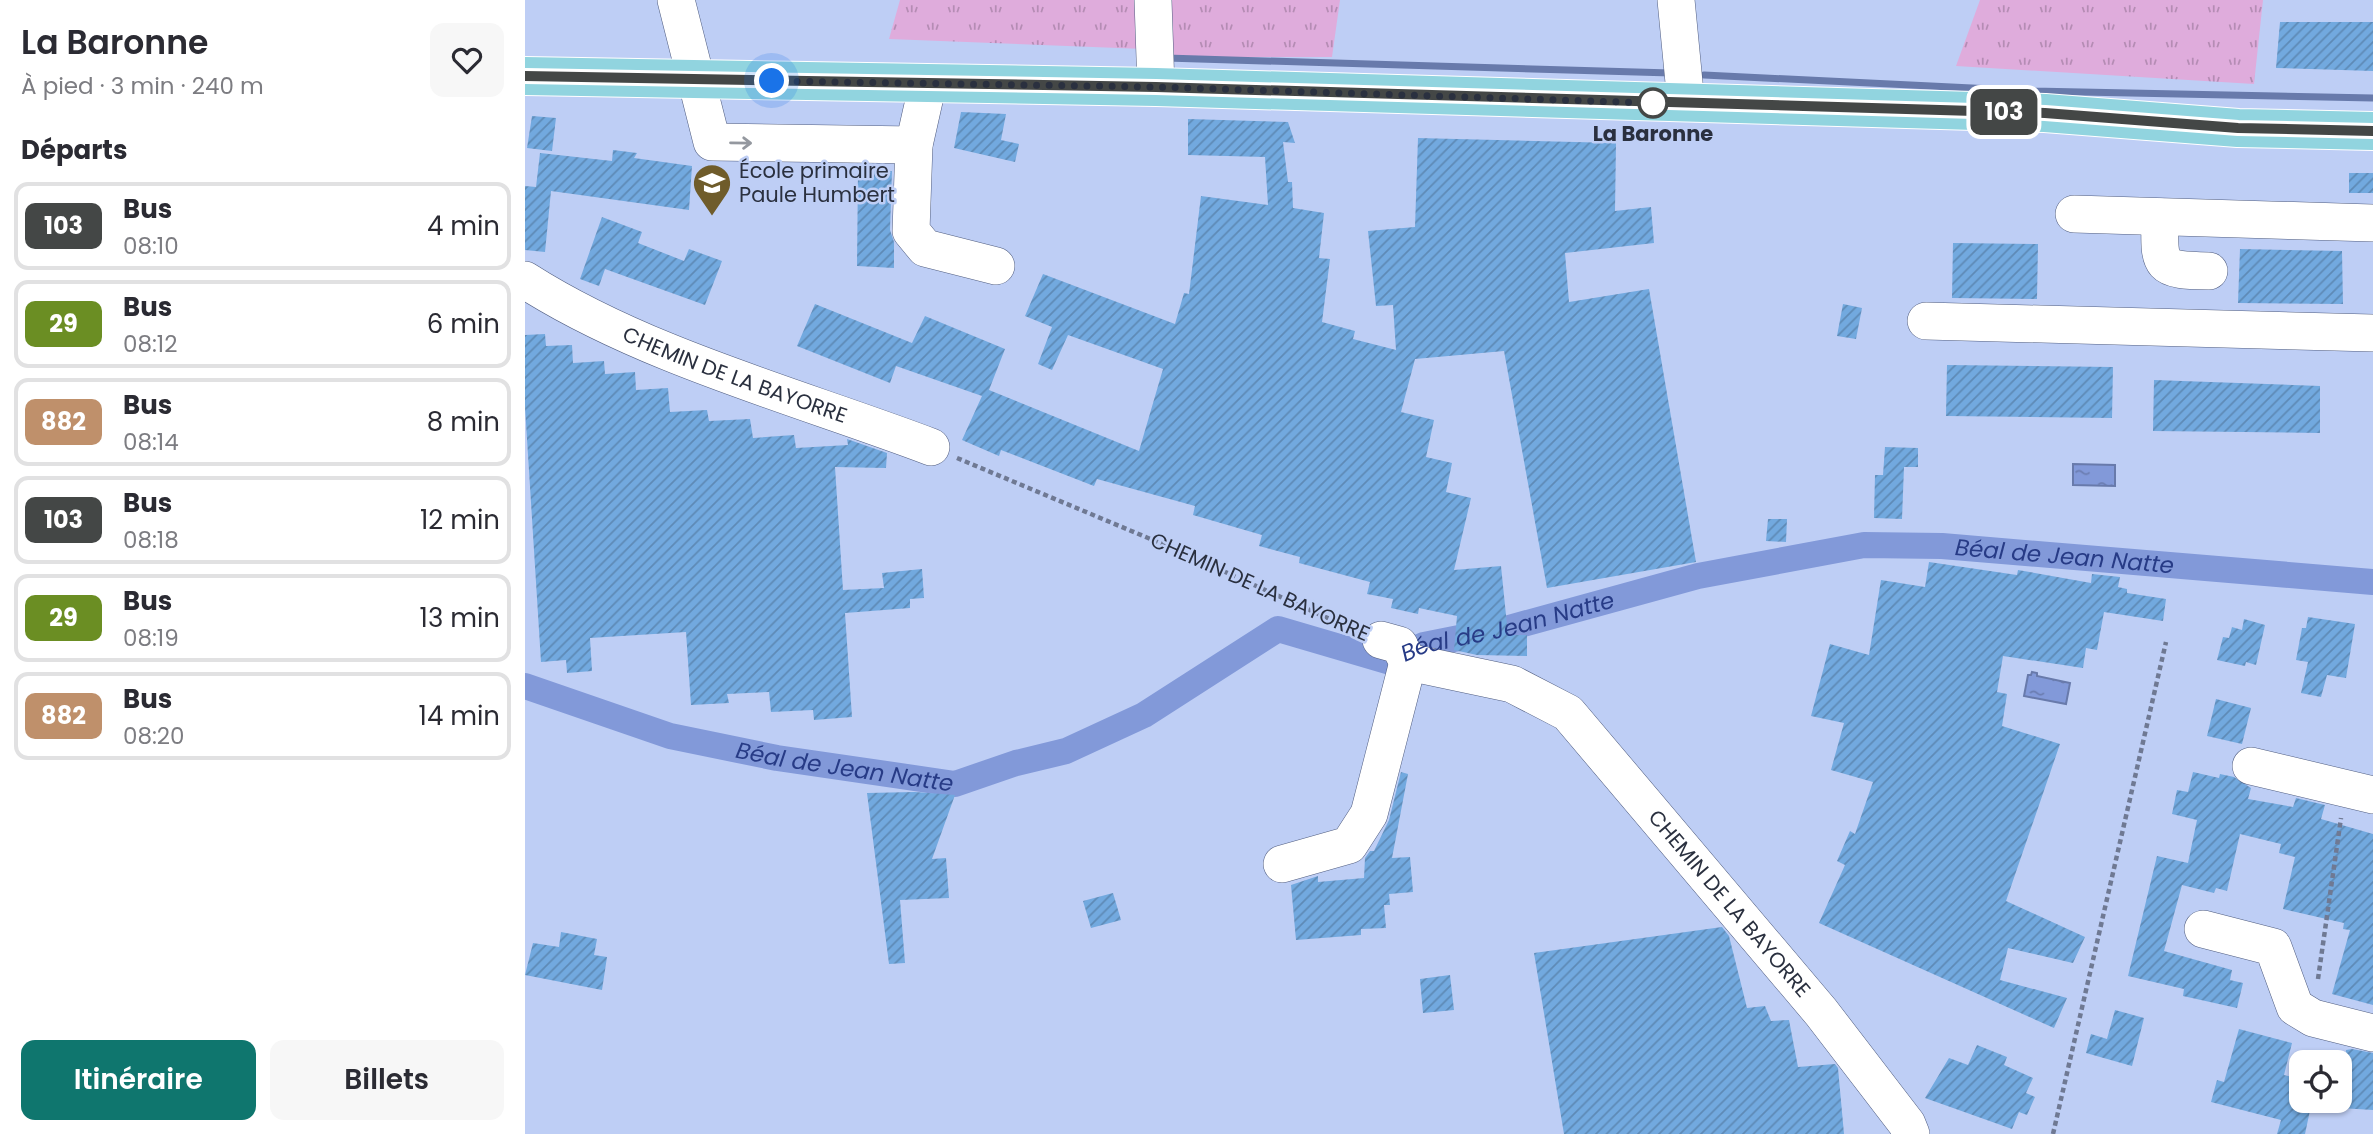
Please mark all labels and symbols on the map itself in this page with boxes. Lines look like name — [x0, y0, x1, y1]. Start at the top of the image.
your location — [754, 63, 789, 98]
marker: La Baronne — [1638, 88, 1668, 118]
line badge: 103 — [1964, 89, 2044, 135]
place label: La Baronne — [1593, 119, 1713, 148]
one-way arrow — [729, 136, 752, 149]
place label: École primaire Paule Humbert — [739, 156, 895, 209]
school or university icon: École primaire Paule Humbert — [691, 162, 733, 217]
street label: CHEMIN DE LA BAYORRE — [618, 319, 851, 430]
street label: CHEMIN DE LA BAYORRE — [1146, 525, 1374, 648]
water label: Béal de Jean Natte — [1954, 531, 2175, 581]
water label: Béal de Jean Natte — [1395, 584, 1618, 669]
water label: Béal de Jean Natte — [733, 734, 956, 800]
street label: CHEMIN DE LA BAYORRE — [1642, 803, 1817, 1003]

